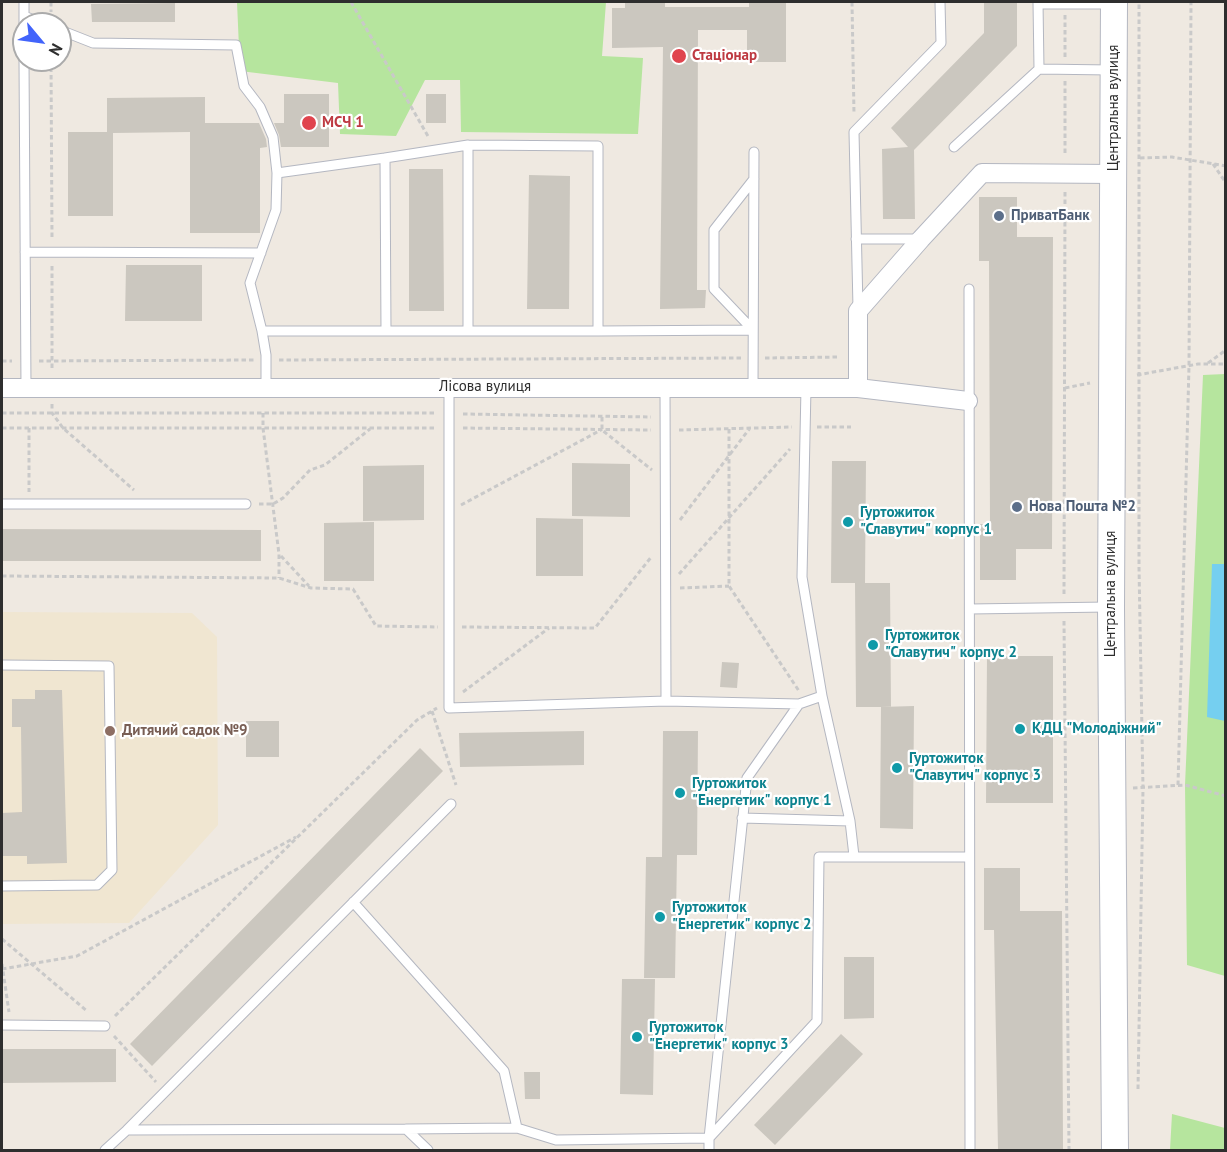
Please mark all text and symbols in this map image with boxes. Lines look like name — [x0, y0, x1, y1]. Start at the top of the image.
north arrow — [12, 12, 72, 72]
text: N — [45, 40, 67, 59]
street label: Центральна вулиця — [1105, 45, 1123, 171]
marker: Стаціонар — [670, 47, 688, 65]
place label: Стаціонар — [692, 47, 757, 65]
marker: МСЧ 1 — [300, 114, 318, 132]
place label: МСЧ 1 — [322, 114, 364, 132]
place label: ПриватБанк — [1011, 207, 1090, 225]
marker: ПриватБанк — [992, 209, 1006, 223]
street label: Лісова вулиця — [439, 378, 531, 396]
place label: Нова Пошта №2 — [1029, 498, 1136, 516]
marker: Нова Пошта №2 — [1010, 500, 1024, 514]
place label: Гуртожиток "Славутич" корпус 1 — [860, 504, 992, 539]
marker: Гуртожиток "Славутич" корпус 1 — [841, 515, 855, 529]
street label: Центральна вулиця — [1102, 531, 1120, 657]
place label: Гуртожиток "Славутич" корпус 2 — [885, 627, 1017, 662]
marker: Гуртожиток "Славутич" корпус 2 — [866, 638, 880, 652]
place label: КДЦ "Молодіжний" — [1032, 720, 1162, 738]
place label: Дитячий садок №9 — [122, 722, 248, 740]
marker: КДЦ "Молодіжний" — [1013, 722, 1027, 736]
marker: Дитячий садок №9 — [103, 724, 117, 738]
place label: Гуртожиток "Славутич" корпус 3 — [909, 750, 1041, 785]
marker: Гуртожиток "Славутич" корпус 3 — [890, 761, 904, 775]
place label: Гуртожиток "Енергетик" корпус 1 — [692, 775, 832, 810]
marker: Гуртожиток "Енергетик" корпус 1 — [673, 786, 687, 800]
place label: Гуртожиток "Енергетик" корпус 2 — [672, 899, 812, 934]
marker: Гуртожиток "Енергетик" корпус 2 — [653, 910, 667, 924]
place label: Гуртожиток "Енергетик" корпус 3 — [649, 1019, 789, 1054]
marker: Гуртожиток "Енергетик" корпус 3 — [630, 1030, 644, 1044]

